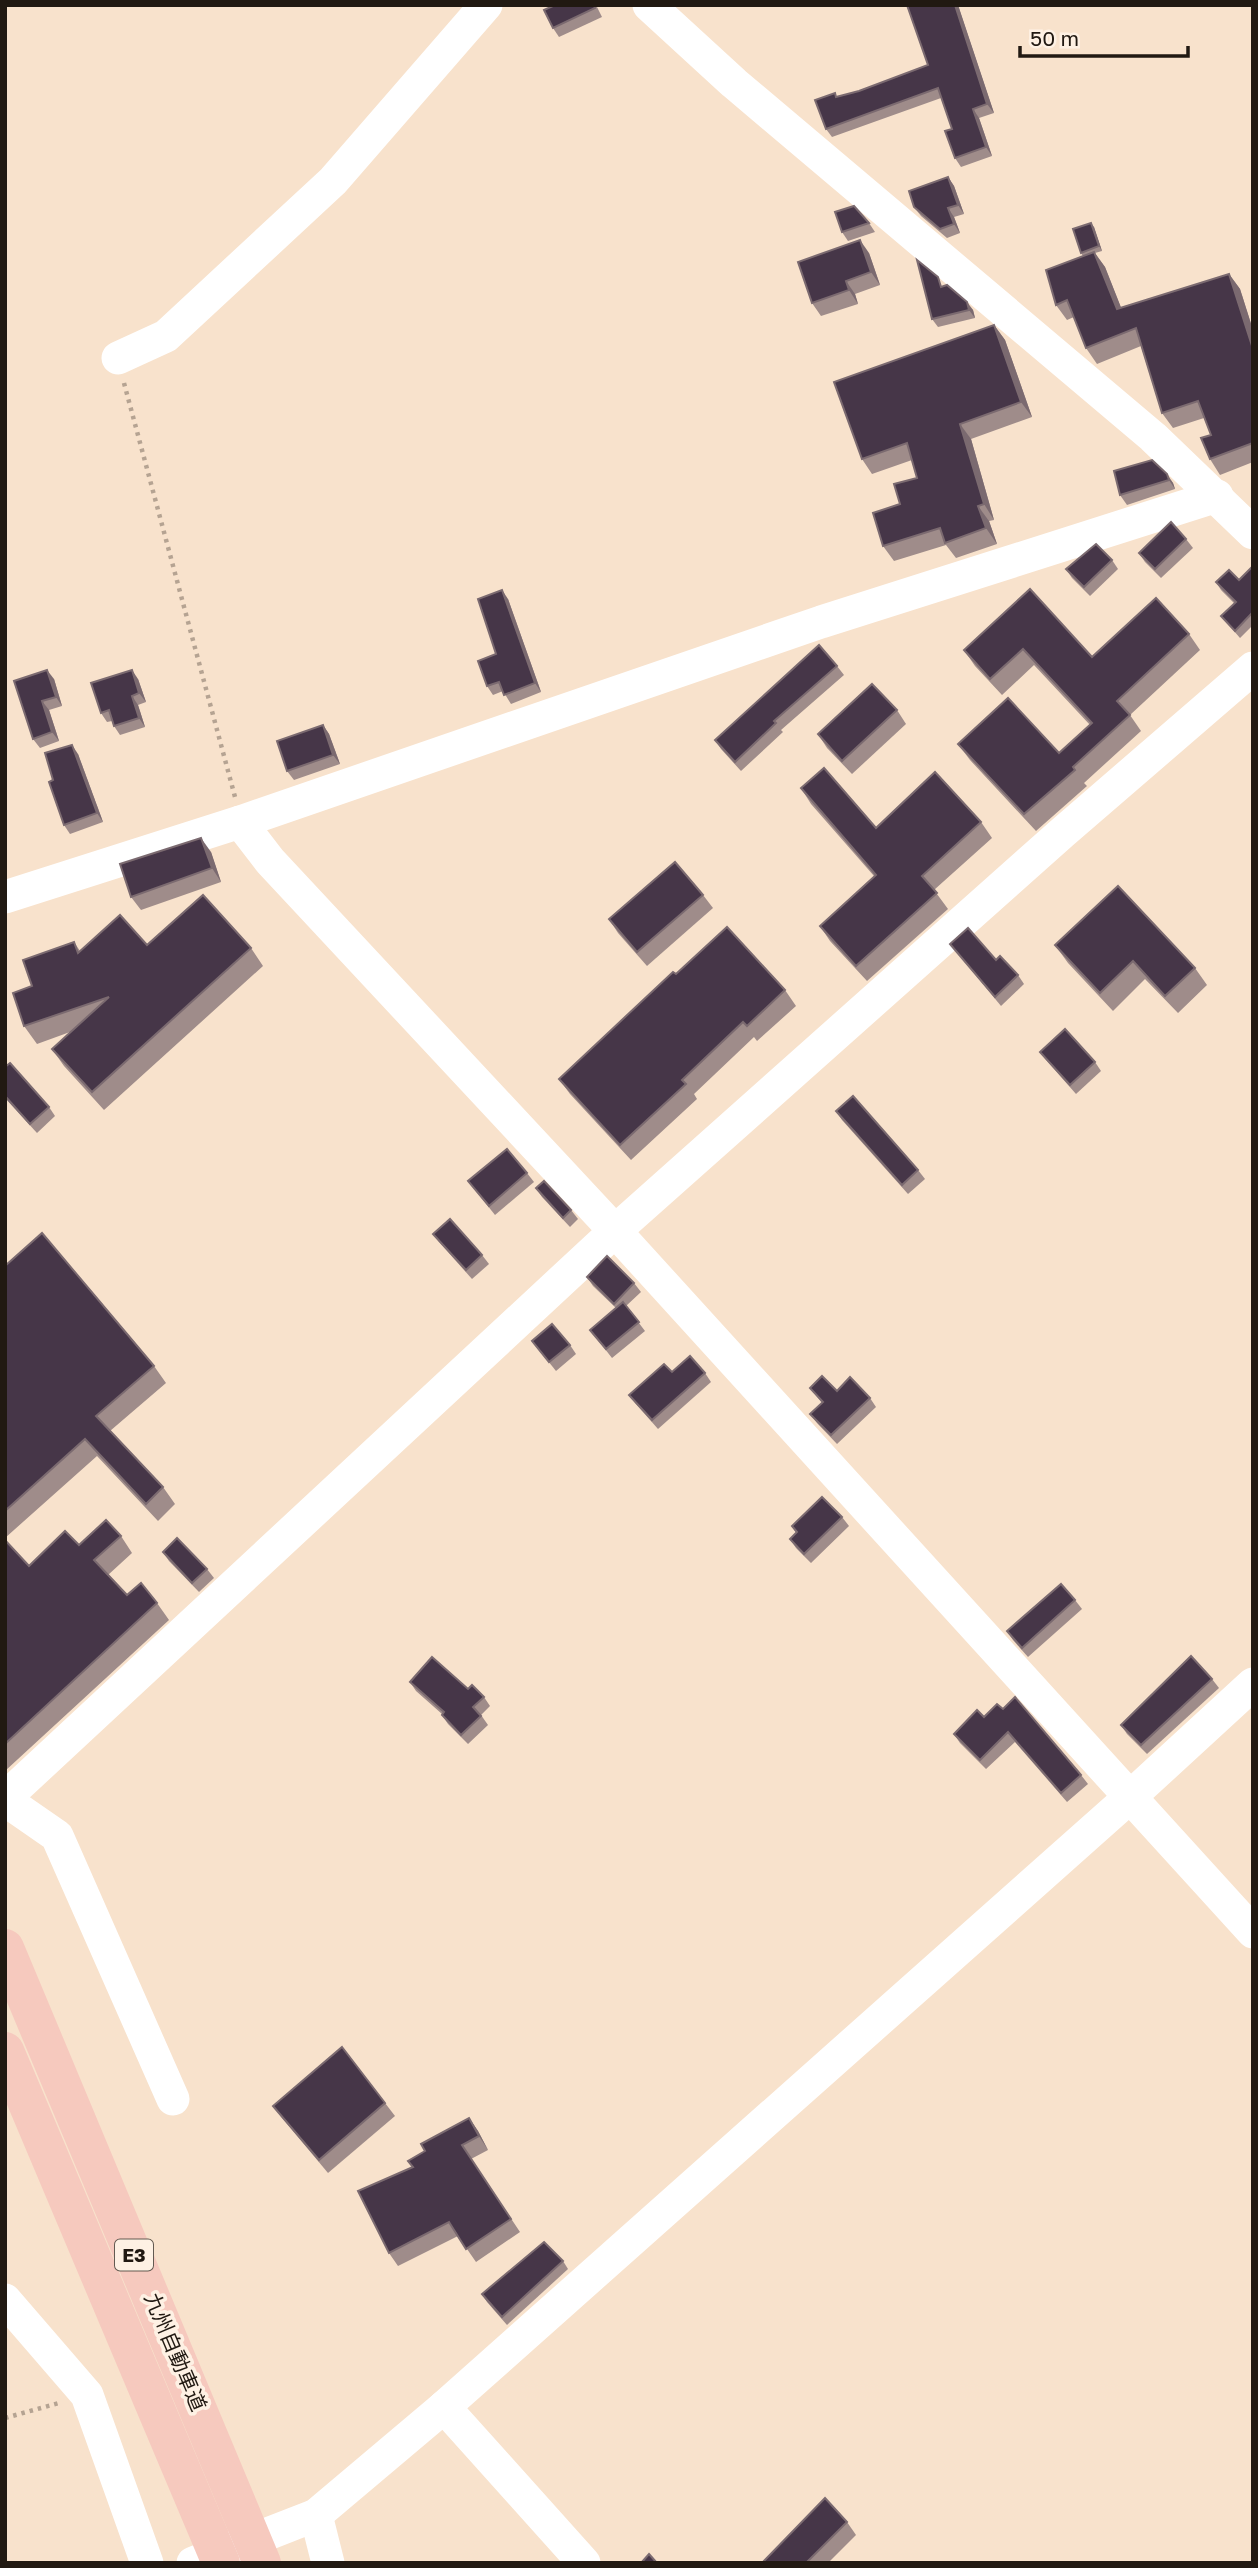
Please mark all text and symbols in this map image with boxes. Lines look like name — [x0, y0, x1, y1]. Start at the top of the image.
scale bar — [1020, 14, 1188, 58]
text: 50 m — [1030, 25, 1079, 51]
road number: E3 — [115, 2240, 153, 2270]
street label: 九州自動車道 — [139, 2289, 213, 2415]

